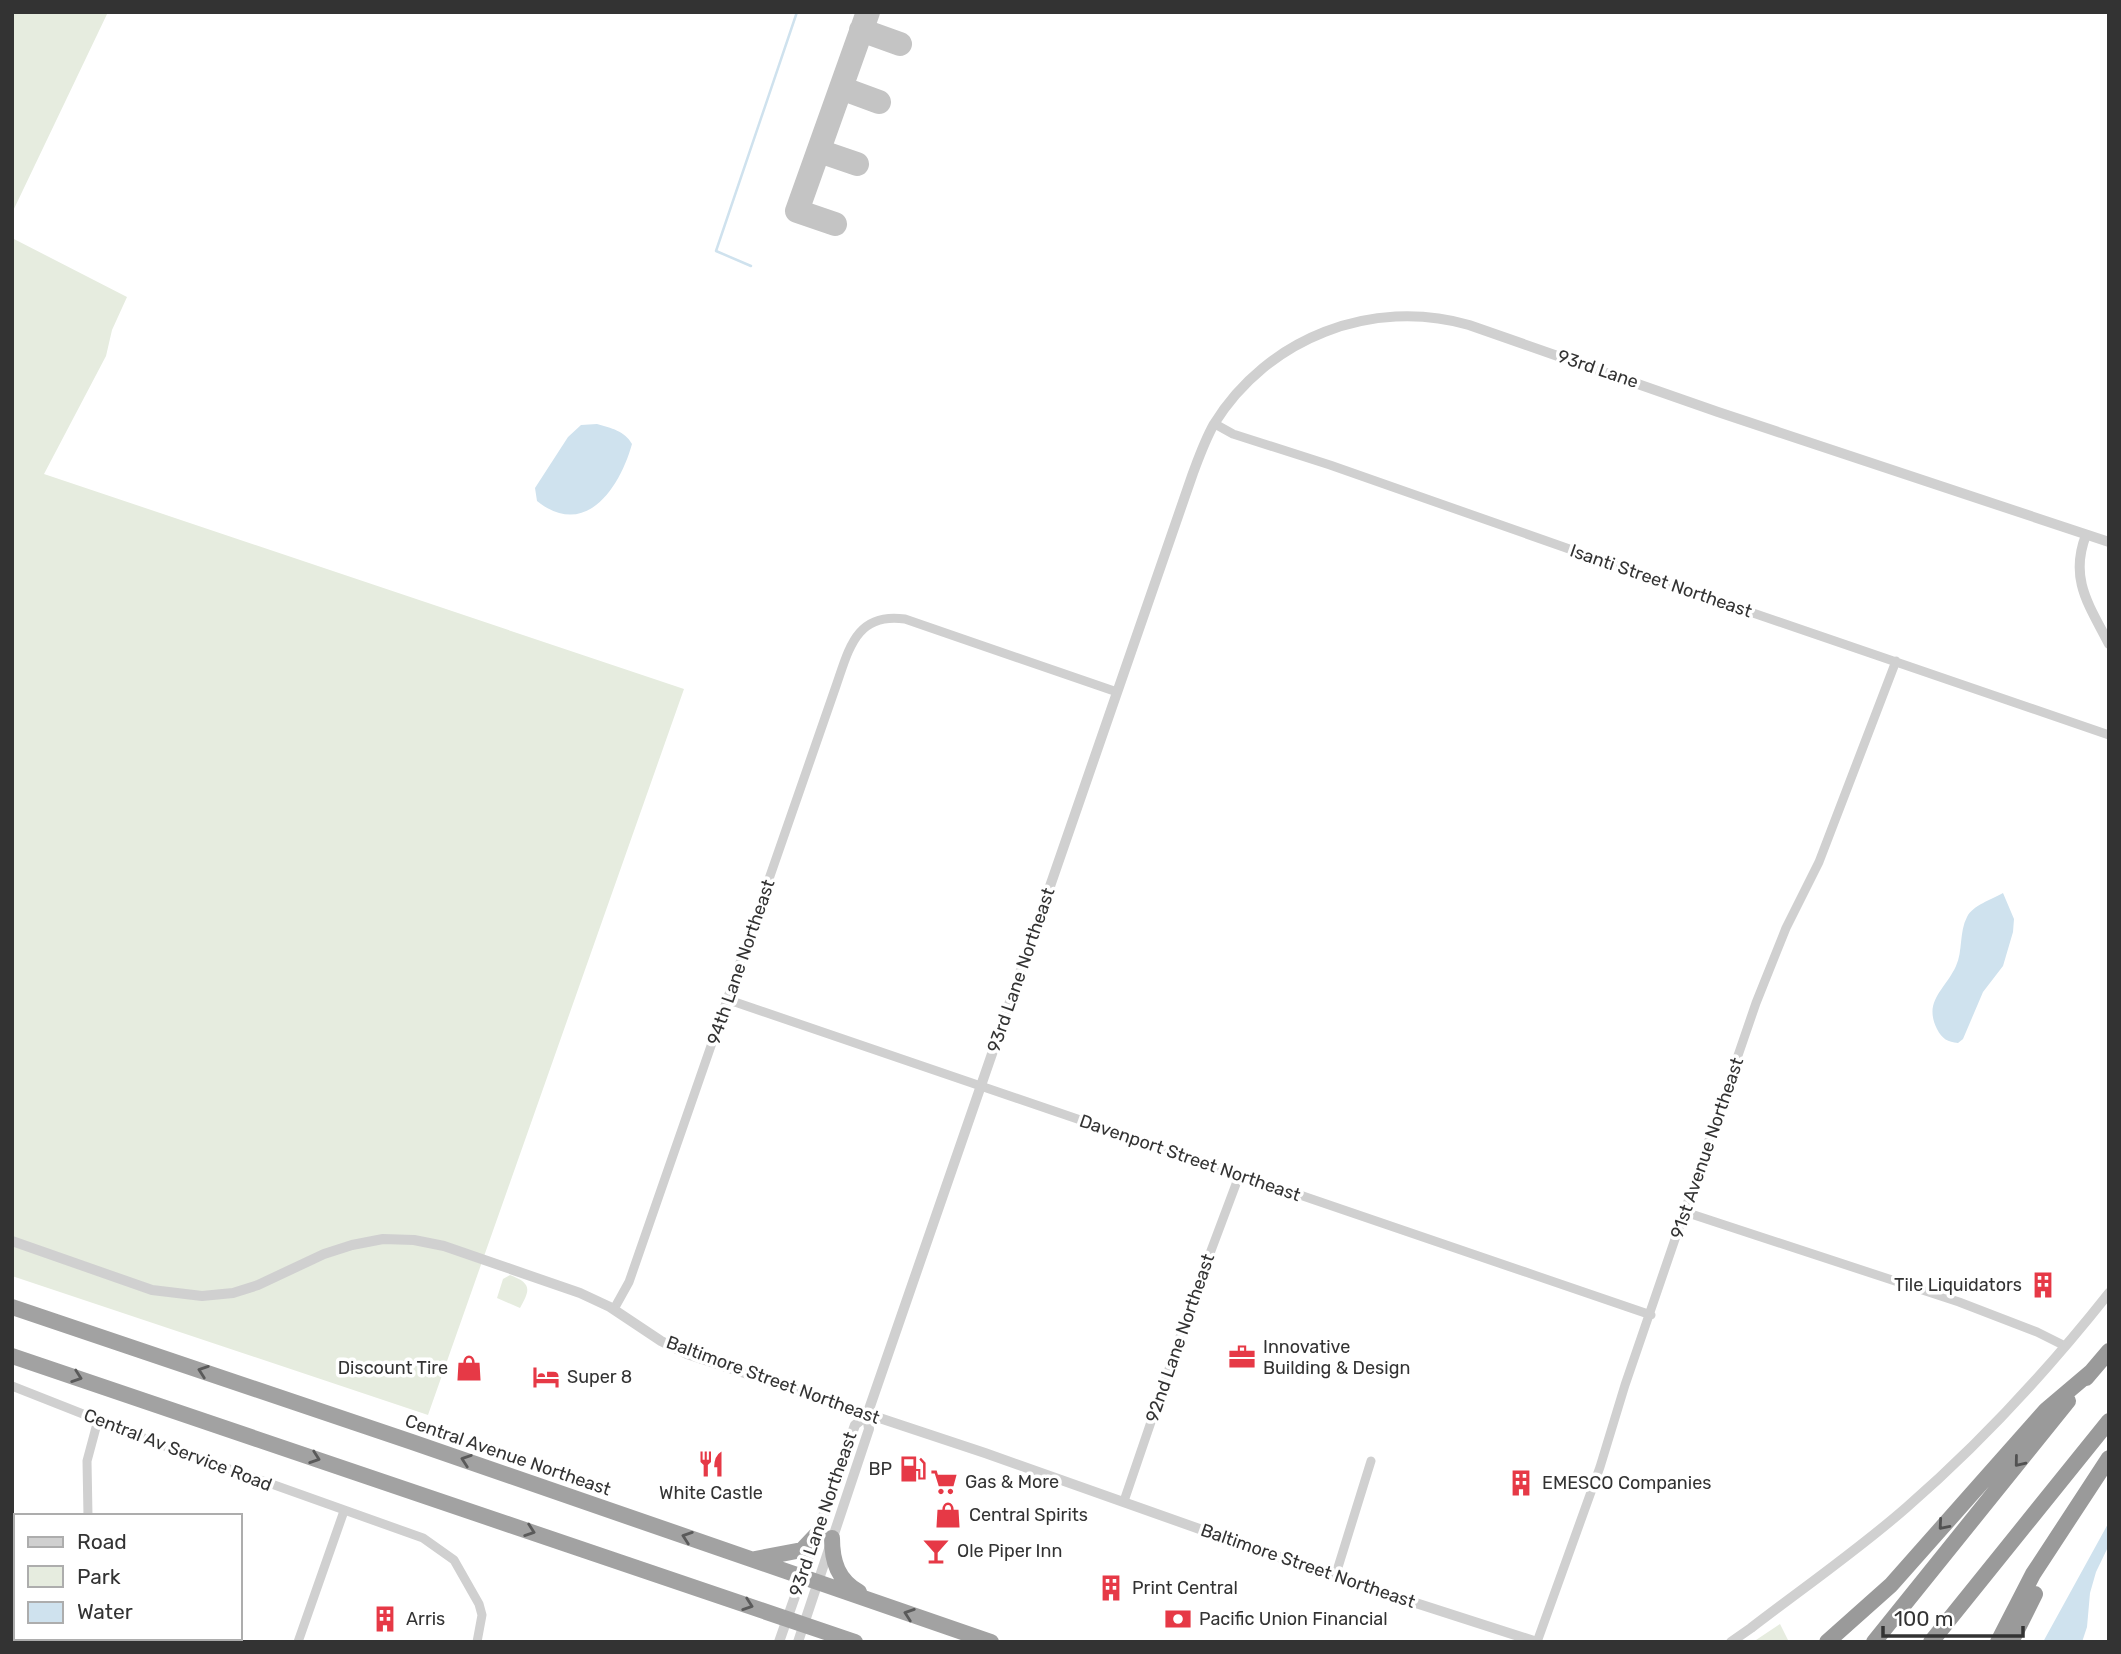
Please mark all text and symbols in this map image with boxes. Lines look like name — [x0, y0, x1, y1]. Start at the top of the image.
street label: 93rd Lane — [1555, 345, 1641, 393]
street label: Isanti Street Northeast — [1567, 540, 1755, 622]
street label: 94th Lane Northeast — [702, 876, 780, 1048]
street label: 93rd Lane Northeast — [983, 885, 1059, 1055]
street label: 91st Avenue Northeast — [1666, 1055, 1748, 1241]
street label: Davenport Street Northeast — [1077, 1110, 1303, 1206]
street label: 92nd Lane Northeast — [1141, 1251, 1219, 1425]
building icon: Tile Liquidators — [2028, 1270, 2058, 1300]
place label: Tile Liquidators — [1894, 1274, 2022, 1296]
street label: Baltimore Street Northeast — [663, 1331, 883, 1429]
place label: Innovative Building & Design — [1263, 1336, 1410, 1379]
office icon: Innovative Building & Design — [1227, 1342, 1257, 1372]
shop icon: Discount Tire — [454, 1353, 484, 1383]
place label: Discount Tire — [338, 1357, 448, 1379]
hotel icon: Super 8 — [531, 1362, 561, 1392]
one-way arrow — [197, 1365, 210, 1379]
place label: Super 8 — [567, 1366, 632, 1388]
one-way arrow — [71, 1369, 83, 1384]
street label: Central Av Service Road — [81, 1404, 275, 1496]
street label: Central Avenue Northeast — [402, 1409, 614, 1501]
street label: 93rd Lane Northeast — [785, 1429, 861, 1599]
one-way arrow — [308, 1449, 320, 1464]
restaurant icon: White Castle — [696, 1449, 726, 1479]
one-way arrow — [461, 1454, 473, 1468]
fuel station icon: BP — [898, 1454, 928, 1484]
one-way arrow — [2014, 1454, 2027, 1466]
place label: BP — [868, 1458, 892, 1480]
supermarket icon: Gas & More — [929, 1467, 959, 1497]
building icon: EMESCO Companies — [1506, 1468, 1536, 1498]
place label: Gas & More — [965, 1471, 1059, 1493]
place label: EMESCO Companies — [1542, 1472, 1711, 1494]
place label: White Castle — [659, 1482, 763, 1504]
shop icon: Central Spirits — [933, 1500, 963, 1530]
place label: Central Spirits — [969, 1504, 1088, 1526]
legend — [14, 1514, 242, 1640]
one-way arrow — [1939, 1517, 1951, 1530]
street label: Baltimore Street Northeast — [1198, 1519, 1418, 1613]
one-way arrow — [523, 1523, 536, 1537]
text: Road — [77, 1529, 127, 1554]
one-way arrow — [681, 1531, 693, 1545]
bar icon: Ole Piper Inn — [921, 1536, 951, 1566]
place label: Ole Piper Inn — [957, 1540, 1062, 1562]
text: Park — [77, 1564, 121, 1589]
building icon: Print Central — [1096, 1573, 1126, 1603]
place label: Print Central — [1132, 1577, 1238, 1599]
scale bar — [1883, 1594, 2023, 1638]
one-way arrow — [742, 1597, 754, 1611]
text: Water — [77, 1599, 133, 1624]
building icon: Arris — [370, 1604, 400, 1634]
bank icon: Pacific Union Financial — [1163, 1604, 1193, 1634]
text: 100 m — [1894, 1606, 1953, 1631]
place label: Arris — [406, 1608, 445, 1630]
one-way arrow — [903, 1608, 915, 1622]
place label: Pacific Union Financial — [1199, 1608, 1388, 1630]

